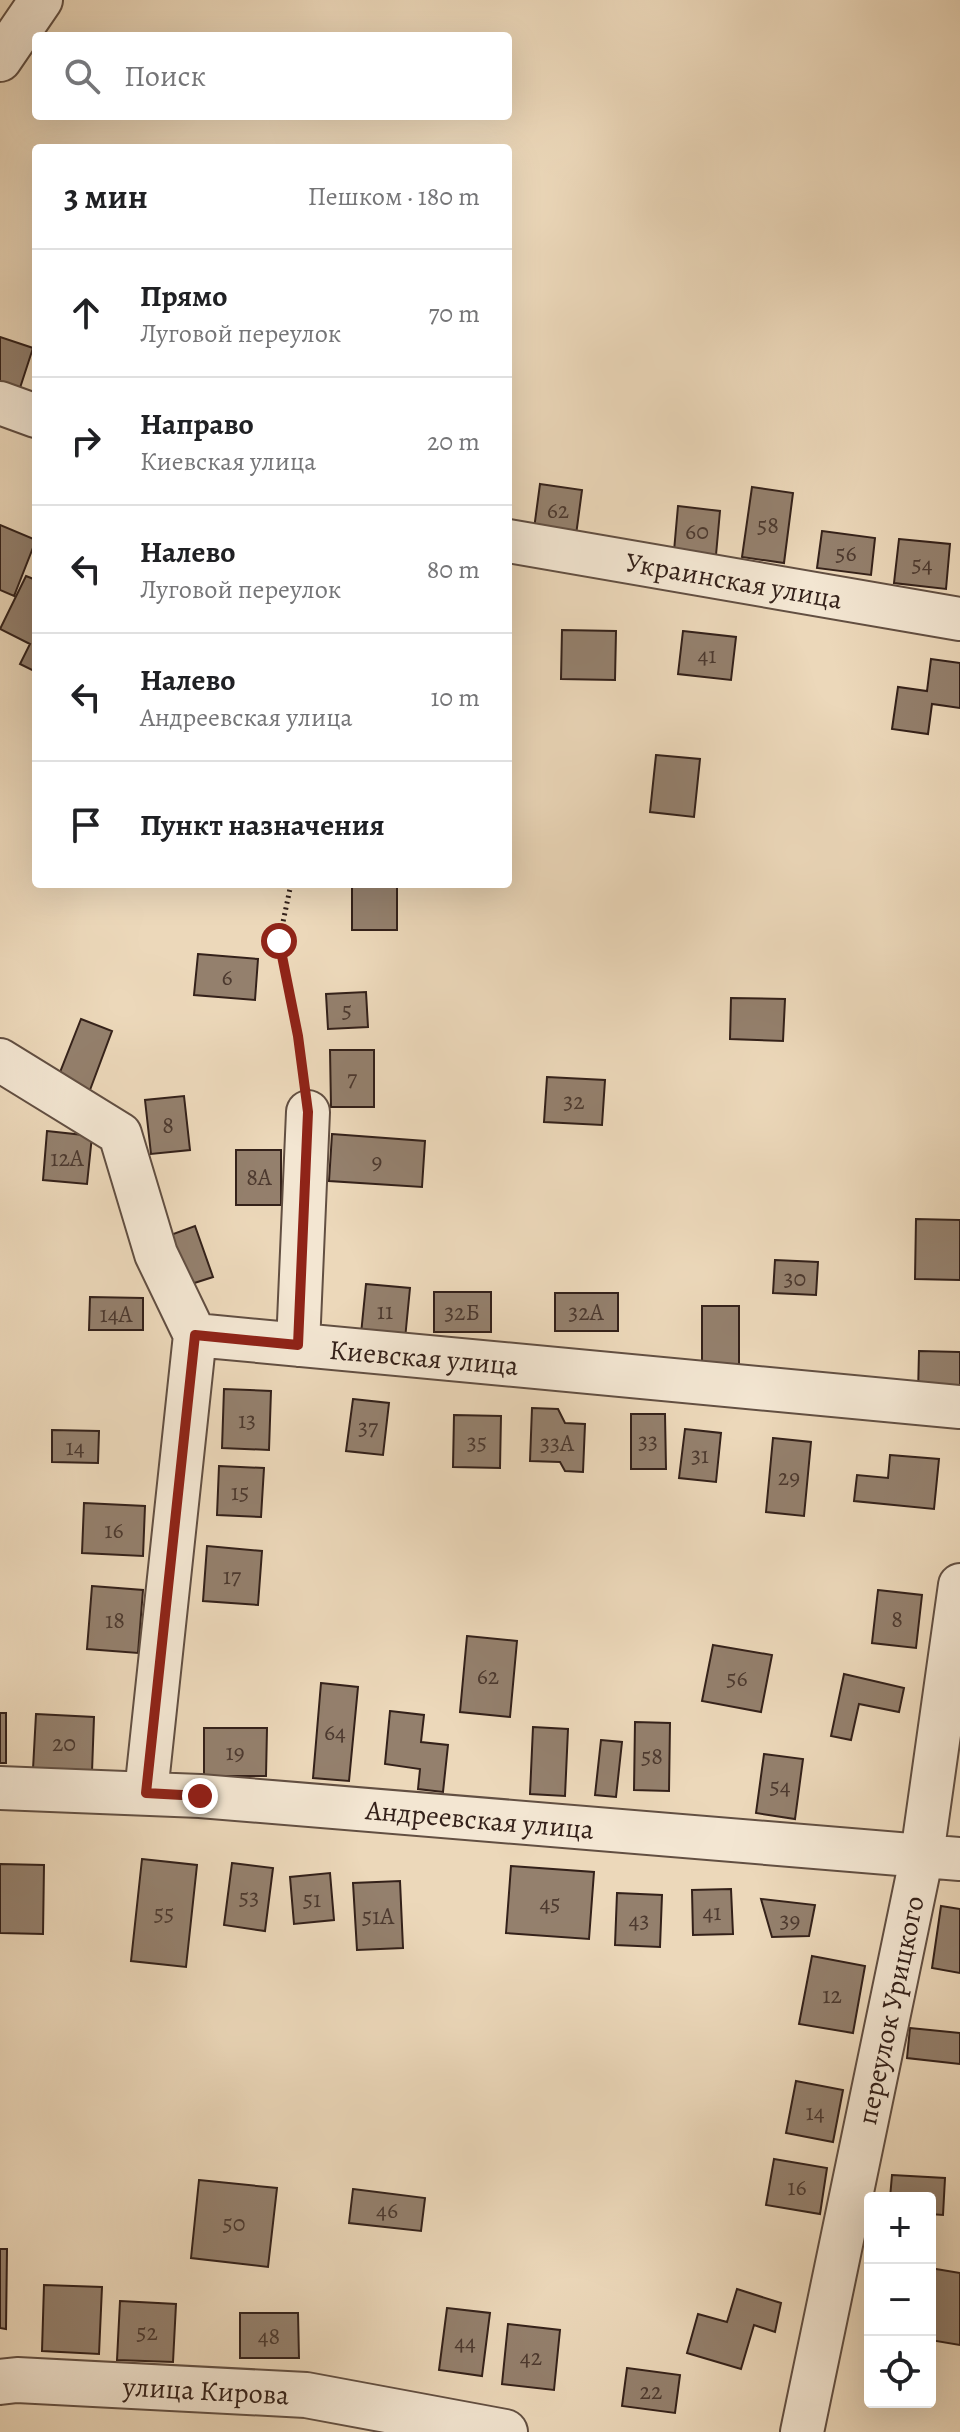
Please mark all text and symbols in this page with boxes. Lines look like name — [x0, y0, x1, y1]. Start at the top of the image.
search box — [32, 32, 512, 120]
icon: search — [60, 54, 104, 98]
text: Поиск — [124, 56, 206, 96]
text: 3 мин — [64, 173, 148, 220]
text: Пешком · 180 m — [308, 179, 480, 214]
text: Прямо — [140, 276, 227, 316]
icon: ahead — [64, 291, 108, 335]
text: 70 m — [428, 296, 480, 331]
text: Луговой переулок — [140, 316, 341, 351]
text: Направо — [140, 404, 254, 444]
icon: right — [64, 419, 108, 463]
text: 20 m — [427, 424, 480, 459]
text: Киевская улица — [140, 444, 316, 479]
house number: 62 — [547, 494, 569, 526]
house number: 58 — [757, 509, 779, 541]
house number: 60 — [685, 515, 709, 547]
text: Налево — [140, 532, 235, 572]
house number: 56 — [835, 537, 857, 569]
street label: Украинская улица — [622, 543, 845, 619]
icon: left — [64, 547, 108, 591]
house number: 54 — [911, 548, 933, 580]
text: 80 m — [427, 552, 480, 587]
text: Луговой переулок — [140, 572, 341, 607]
house number: 41 — [697, 639, 717, 671]
text: Налево — [140, 660, 235, 700]
icon: left — [64, 675, 108, 719]
text: 10 m — [430, 680, 480, 715]
text: Андреевская улица — [140, 700, 353, 735]
icon: arrive — [64, 803, 108, 847]
text: Пункт назначения — [140, 805, 385, 845]
route start — [261, 923, 297, 959]
house number: 6 — [221, 961, 233, 993]
house number: 5 — [342, 994, 352, 1026]
house number: 7 — [347, 1062, 358, 1094]
house number: 32 — [563, 1085, 585, 1117]
house number: 8 — [162, 1109, 174, 1141]
house number: 12А — [50, 1142, 85, 1174]
house number: 9 — [372, 1145, 382, 1177]
house number: 8А — [246, 1161, 273, 1193]
house number: 30 — [784, 1262, 806, 1294]
house number: 11 — [377, 1295, 393, 1327]
house number: 32Б — [444, 1296, 480, 1328]
house number: 32А — [568, 1296, 605, 1328]
house number: 14А — [99, 1298, 134, 1330]
street label: Киевская улица — [328, 1331, 520, 1385]
house number: 13 — [238, 1404, 256, 1436]
house number: 37 — [358, 1411, 379, 1443]
house number: 33 — [638, 1425, 658, 1457]
house number: 35 — [467, 1426, 487, 1458]
house number: 33А — [540, 1427, 575, 1459]
house number: 14 — [65, 1431, 85, 1463]
house number: 31 — [691, 1439, 709, 1471]
house number: 29 — [778, 1461, 800, 1493]
house number: 15 — [231, 1476, 249, 1508]
house number: 16 — [104, 1514, 124, 1546]
house number: 17 — [223, 1560, 242, 1592]
house number: 8 — [891, 1603, 903, 1635]
house number: 18 — [105, 1604, 125, 1636]
house number: 62 — [477, 1660, 499, 1692]
house number: 56 — [726, 1662, 748, 1694]
house number: 64 — [324, 1716, 346, 1748]
house number: 20 — [52, 1727, 76, 1759]
house number: 19 — [225, 1736, 245, 1768]
house number: 58 — [641, 1740, 663, 1772]
house number: 54 — [769, 1770, 791, 1802]
route end — [182, 1778, 218, 1814]
street label: Андреевская улица — [363, 1791, 596, 1849]
house number: 53 — [239, 1881, 259, 1913]
house number: 51 — [303, 1883, 321, 1915]
house number: 45 — [539, 1887, 561, 1919]
street label: переулок Урицкого — [848, 1892, 934, 2128]
house number: 41 — [702, 1896, 722, 1928]
house number: 55 — [154, 1897, 174, 1929]
house number: 51А — [362, 1900, 395, 1932]
house number: 43 — [629, 1904, 649, 1936]
house number: 39 — [780, 1904, 800, 1936]
house number: 12 — [822, 1979, 842, 2011]
house number: 14 — [805, 2096, 825, 2128]
house number: 16 — [787, 2171, 807, 2203]
map controls — [864, 2192, 936, 2408]
button: + — [864, 2192, 936, 2264]
house number: 46 — [376, 2194, 398, 2226]
house number: 50 — [222, 2207, 246, 2239]
button: − — [864, 2264, 936, 2336]
house number: 52 — [136, 2316, 158, 2348]
house number: 48 — [258, 2320, 280, 2352]
house number: 44 — [454, 2326, 476, 2358]
button: locate — [864, 2336, 936, 2408]
house number: 42 — [520, 2341, 542, 2373]
street label: улица Кирова — [121, 2368, 290, 2414]
house number: 22 — [640, 2375, 662, 2407]

